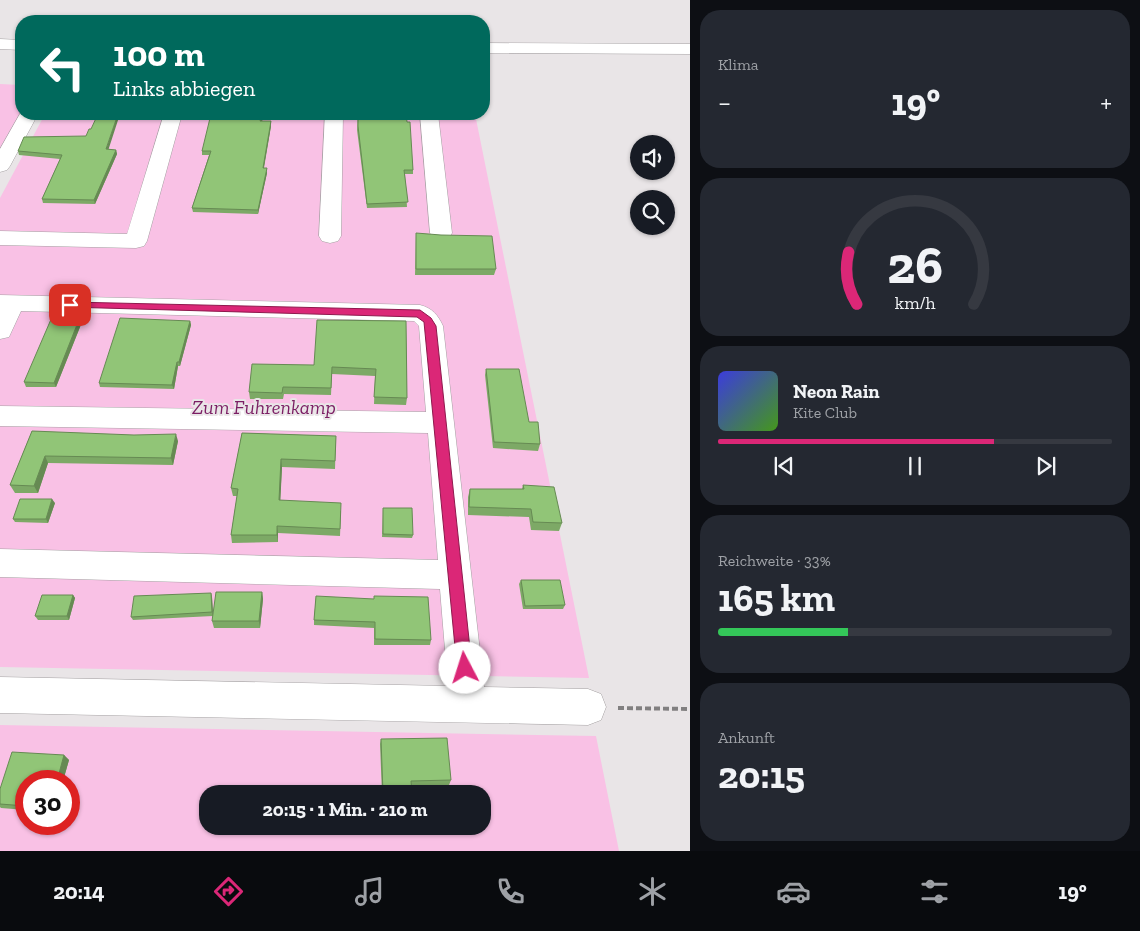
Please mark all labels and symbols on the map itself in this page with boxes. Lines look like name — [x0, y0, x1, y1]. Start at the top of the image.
pin — [49, 284, 91, 326]
park label: Zum Fuhrenkamp — [192, 395, 336, 419]
position arrow — [438, 641, 490, 693]
speed limit sign: 30 — [15, 770, 80, 835]

